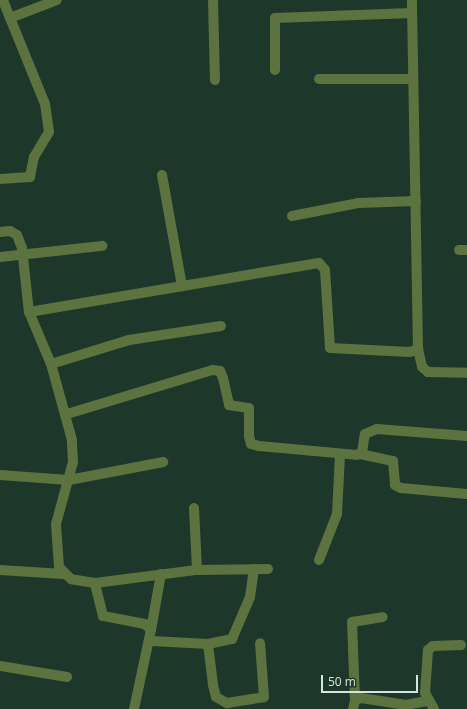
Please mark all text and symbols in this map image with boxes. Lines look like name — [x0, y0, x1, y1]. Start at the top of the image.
scale bar — [323, 667, 420, 693]
text: 50 m — [328, 673, 356, 690]

